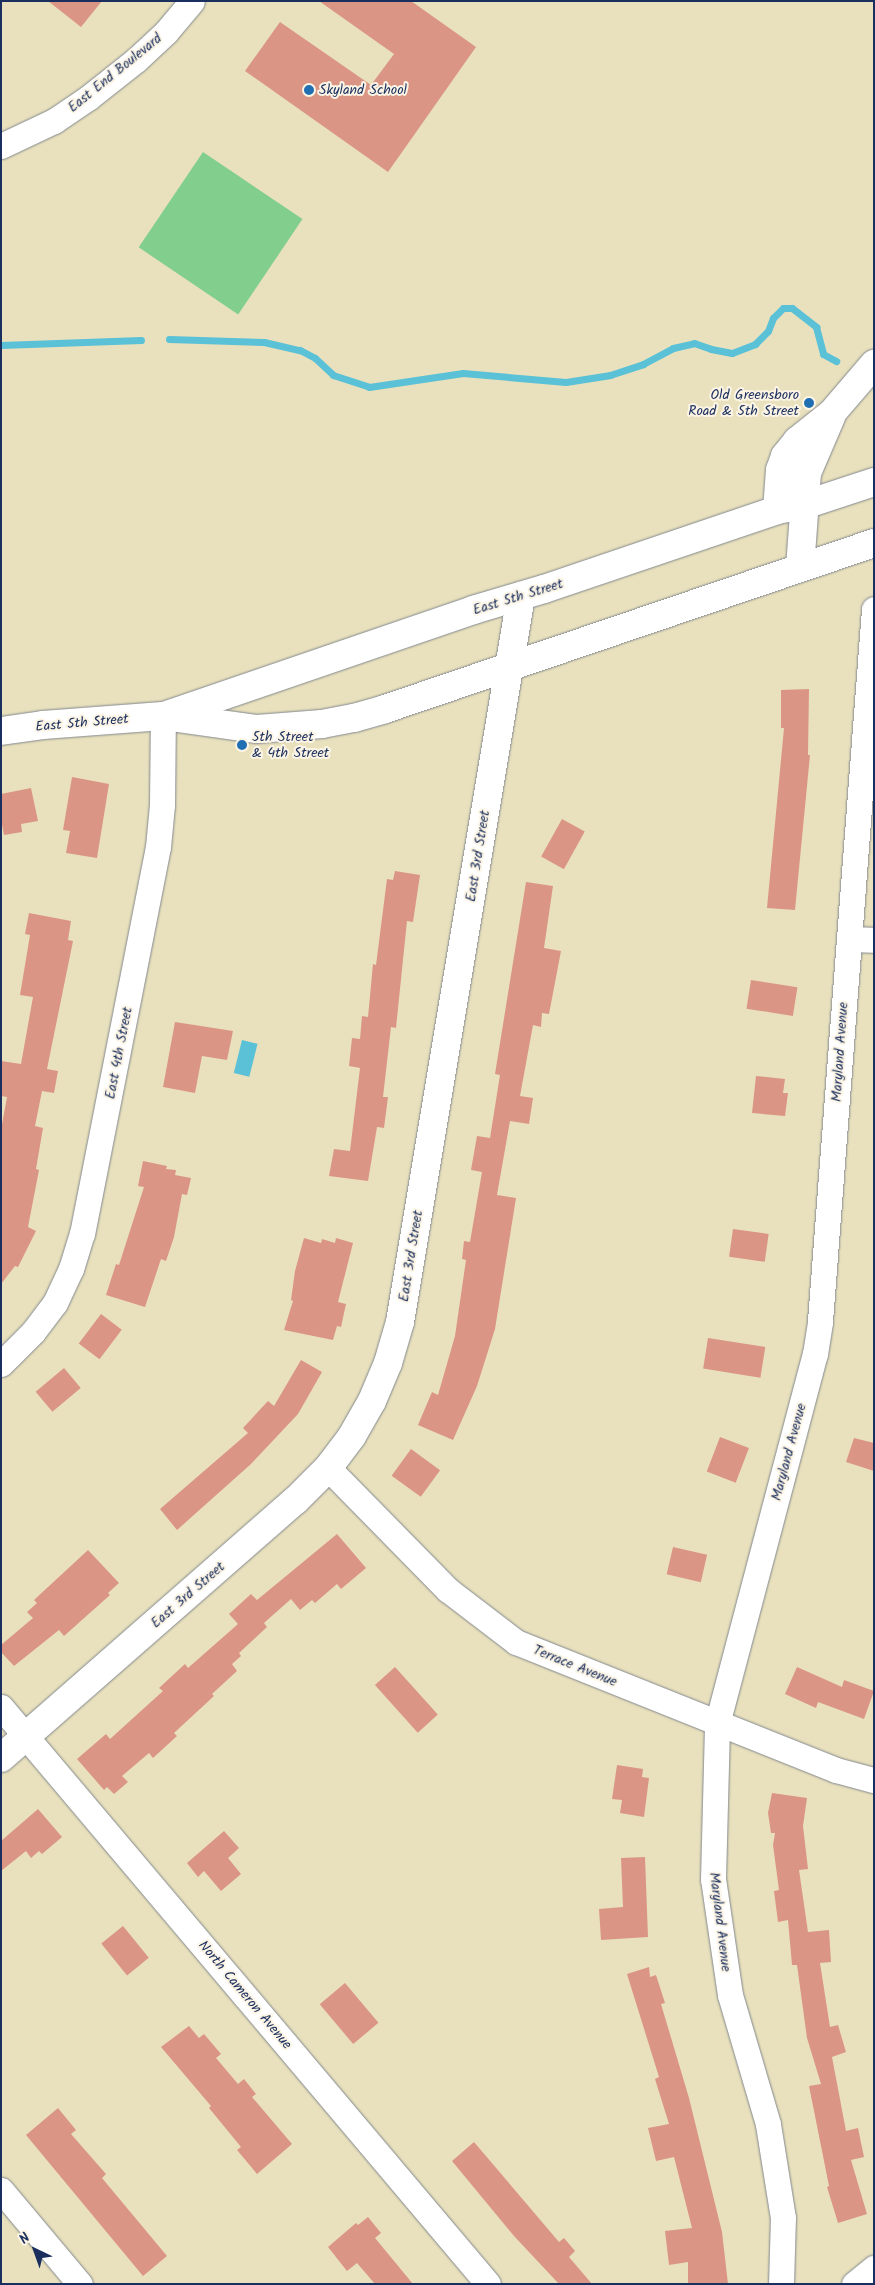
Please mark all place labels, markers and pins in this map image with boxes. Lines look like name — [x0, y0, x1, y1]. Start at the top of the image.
place label: Skyland School — [319, 82, 407, 98]
marker: Skyland School — [303, 84, 315, 96]
place label: Old Greensboro Road & 5th Street — [688, 387, 799, 420]
marker: Old Greensboro Road & 5th Street — [803, 397, 815, 409]
place label: 5th Street & 4th Street — [252, 729, 329, 762]
marker: 5th Street & 4th Street — [236, 739, 248, 751]

